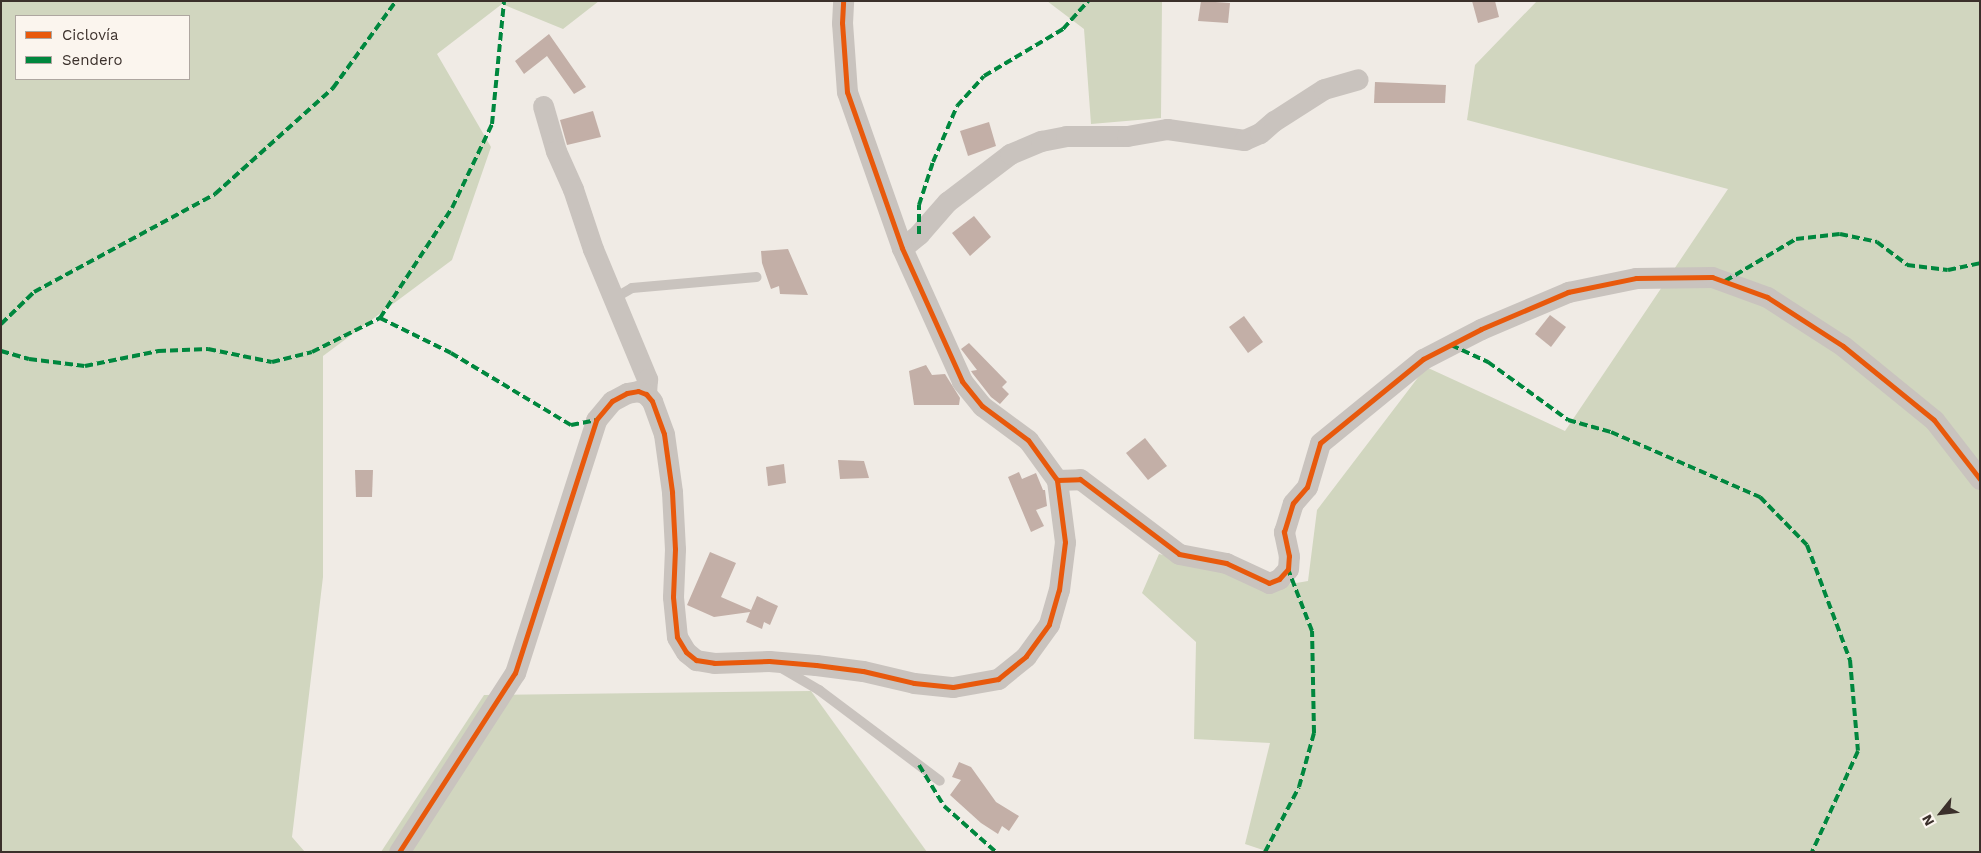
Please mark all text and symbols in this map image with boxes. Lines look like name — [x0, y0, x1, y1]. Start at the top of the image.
legend — [15, 15, 190, 80]
text: Ciclovía — [62, 26, 119, 44]
text: Sendero — [62, 51, 123, 69]
north arrow — [1916, 788, 1966, 838]
text: N — [1918, 812, 1937, 829]

